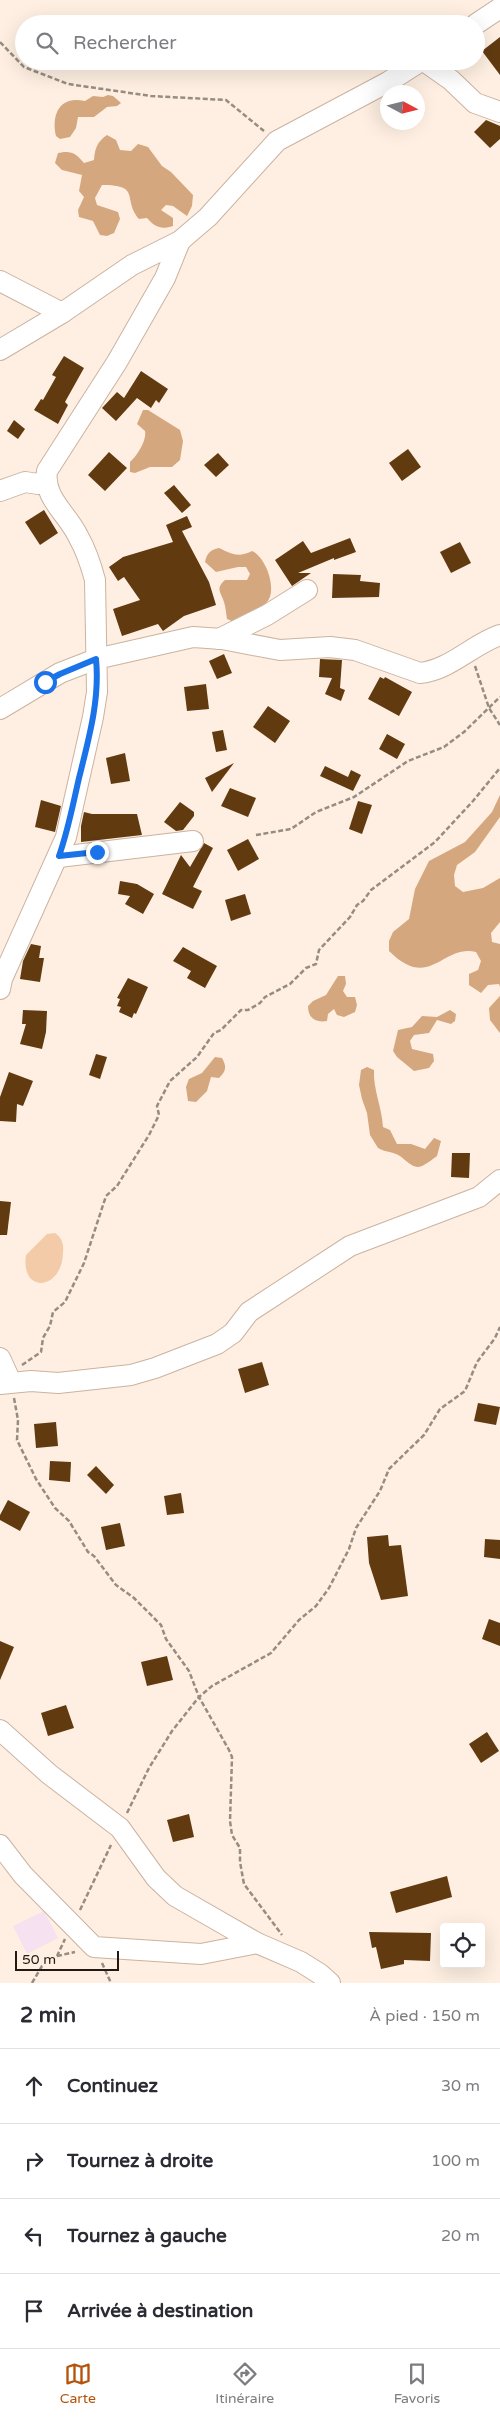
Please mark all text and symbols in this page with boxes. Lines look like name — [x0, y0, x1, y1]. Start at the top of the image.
search box — [15, 15, 485, 70]
icon: search — [33, 29, 61, 57]
text: Rechercher — [73, 32, 176, 54]
north arrow — [380, 85, 425, 130]
route start — [34, 671, 57, 694]
route end — [86, 841, 109, 864]
map controls — [440, 1923, 485, 1968]
button: locate — [440, 1923, 485, 1968]
scale bar — [15, 1948, 119, 1971]
text: 50 m — [22, 1951, 56, 1968]
text: 2 min — [20, 2003, 76, 2028]
text: À pied · 150 m — [369, 2006, 480, 2026]
icon: ahead — [20, 2072, 48, 2100]
text: Continuez — [67, 2075, 158, 2097]
text: 30 m — [441, 2076, 480, 2096]
icon: right — [20, 2147, 48, 2175]
text: Tournez à droite — [67, 2150, 213, 2172]
text: 100 m — [431, 2151, 480, 2171]
icon: left — [20, 2222, 48, 2250]
text: Tournez à gauche — [67, 2225, 227, 2247]
text: 20 m — [441, 2226, 480, 2246]
icon: arrive — [20, 2297, 48, 2325]
text: Arrivée à destination — [67, 2300, 253, 2322]
tab: Carte — [60, 2360, 96, 2407]
tab: Itinéraire — [215, 2360, 274, 2407]
tab: Favoris — [394, 2360, 440, 2407]

